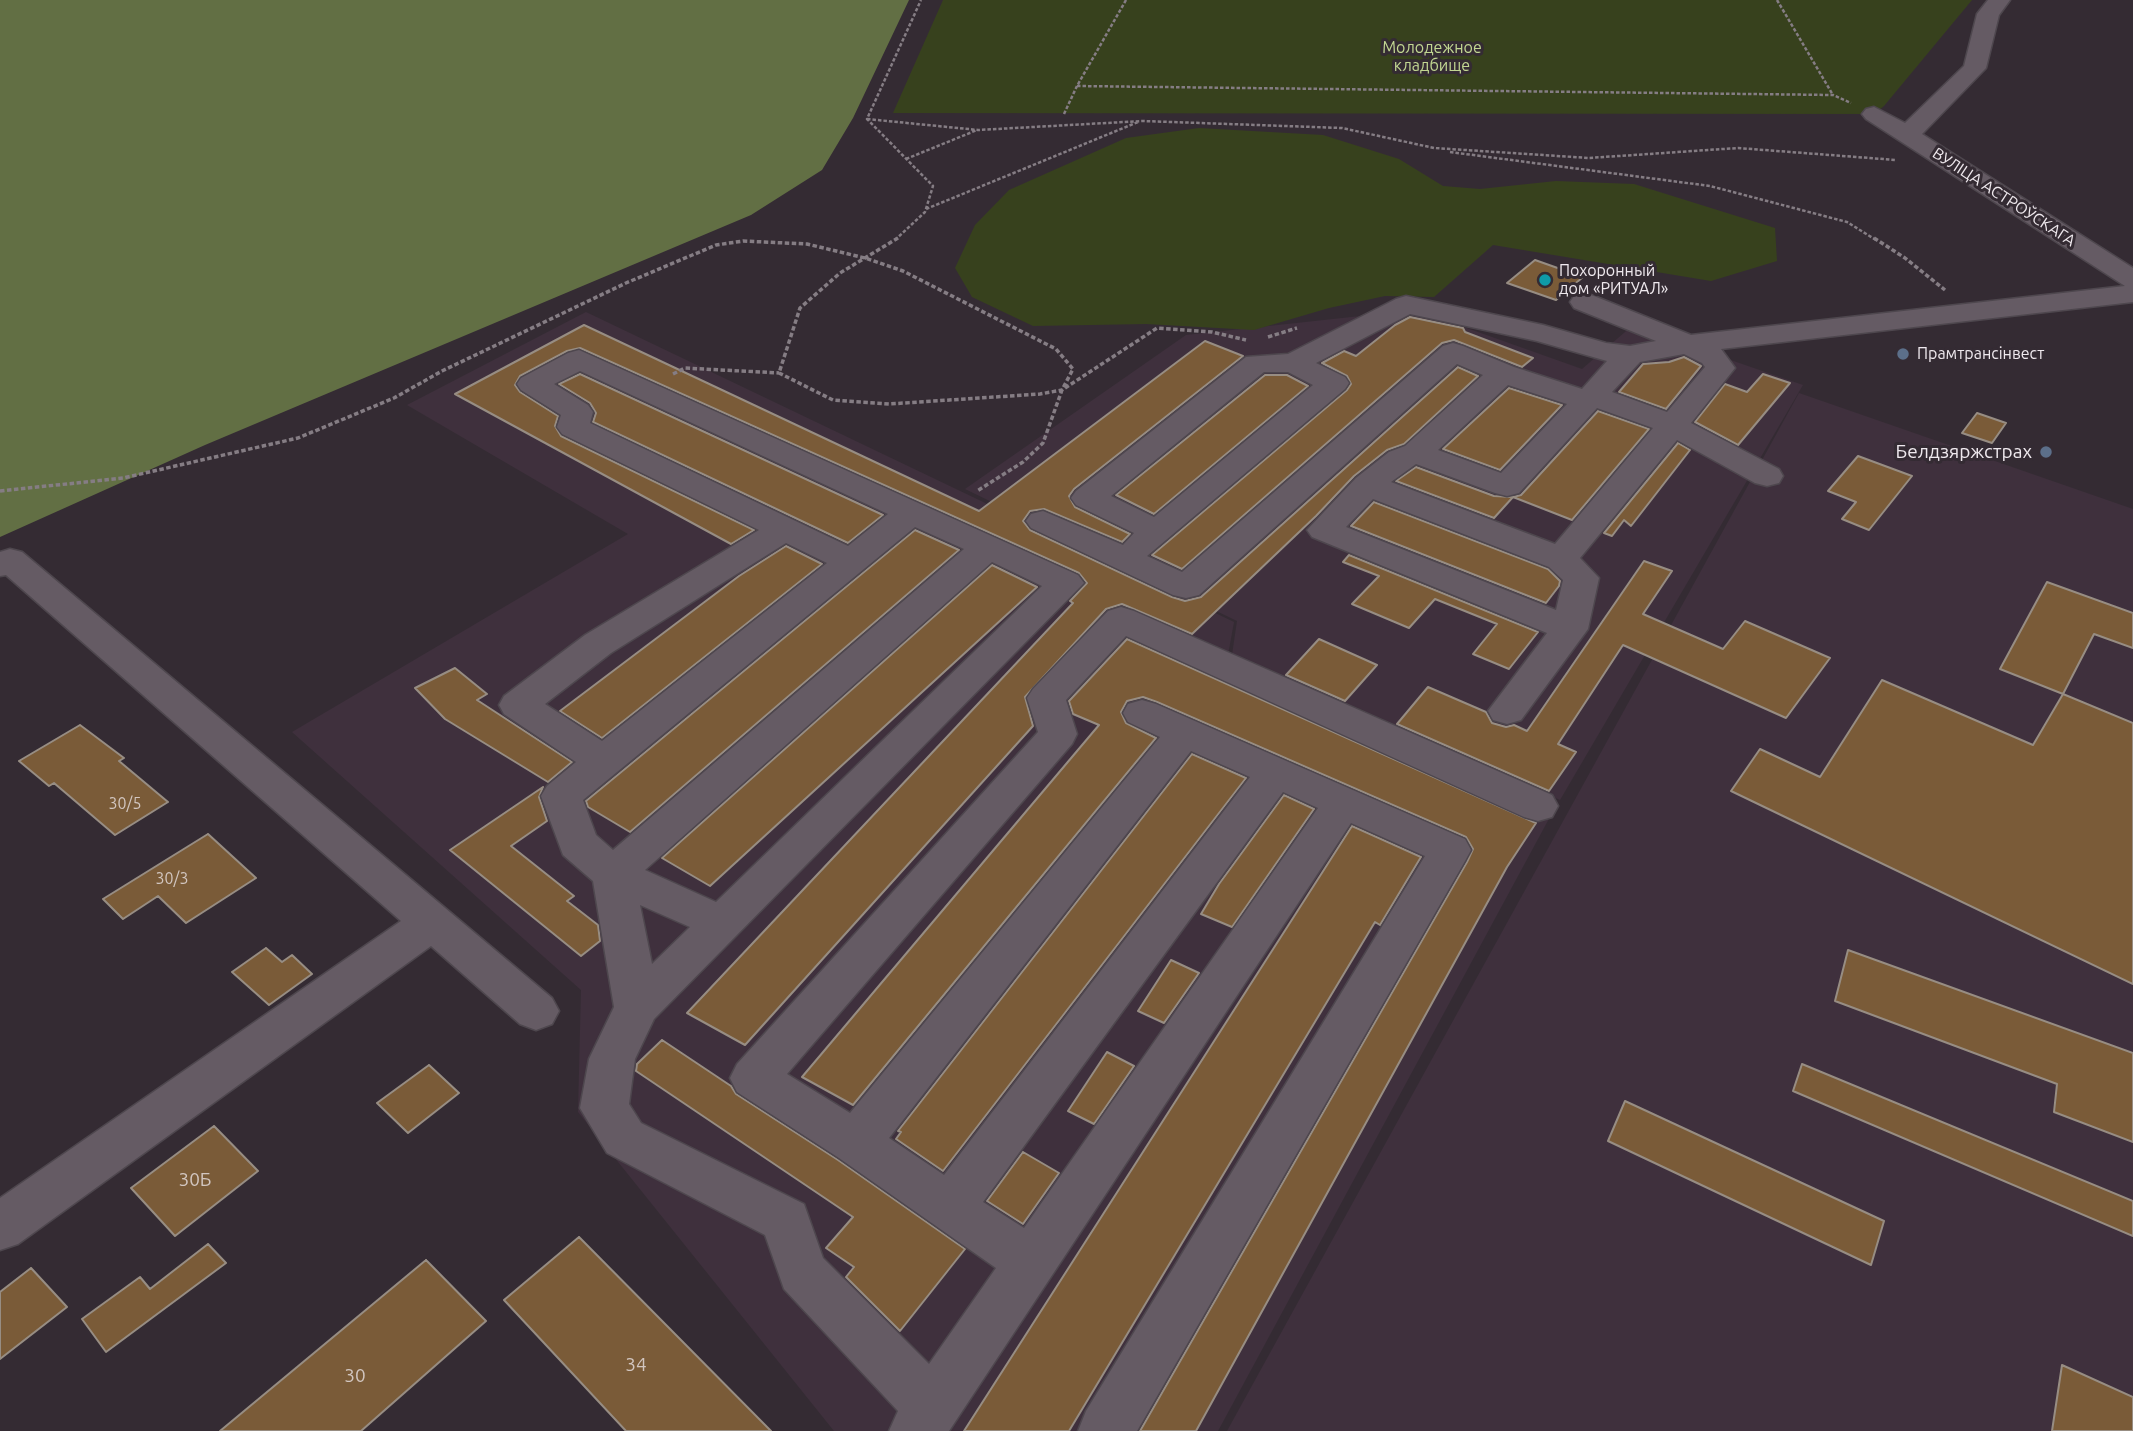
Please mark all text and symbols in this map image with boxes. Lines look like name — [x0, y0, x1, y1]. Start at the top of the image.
park label: Молодежное кладбище — [1382, 38, 1482, 76]
street label: ВУЛІЦА АСТРОЎСКАГА — [1929, 144, 2079, 250]
place label: Похоронный дом «РИТУАЛ» — [1559, 261, 1668, 299]
marker: Похоронный дом «РИТУАЛ» — [1537, 272, 1553, 288]
place label: Прамтрансінвест — [1917, 344, 2044, 364]
marker: Прамтрансінвест — [1895, 346, 1911, 362]
place label: Белдзяржстрах — [1896, 441, 2032, 463]
marker: Белдзяржстрах — [2038, 444, 2054, 460]
house number: 30/5 — [109, 794, 141, 814]
house number: 30/3 — [156, 869, 188, 889]
house number: 30Б — [178, 1169, 212, 1191]
house number: 34 — [625, 1354, 647, 1376]
house number: 30 — [344, 1365, 366, 1387]

